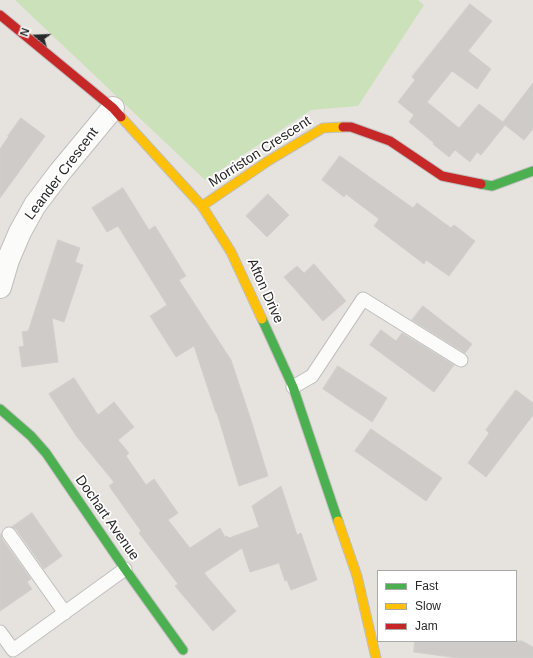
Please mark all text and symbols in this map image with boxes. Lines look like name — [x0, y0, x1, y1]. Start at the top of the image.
north arrow — [16, 16, 56, 56]
text: N — [18, 26, 32, 38]
street label: Morriston Crescent — [206, 113, 314, 191]
street label: Leander Crescent — [22, 125, 102, 223]
street label: Afton Drive — [243, 256, 287, 326]
street label: Dochart Avenue — [71, 472, 143, 564]
legend — [377, 570, 517, 642]
text: Fast — [415, 579, 438, 593]
text: Slow — [415, 599, 441, 613]
text: Jam — [415, 619, 438, 633]

